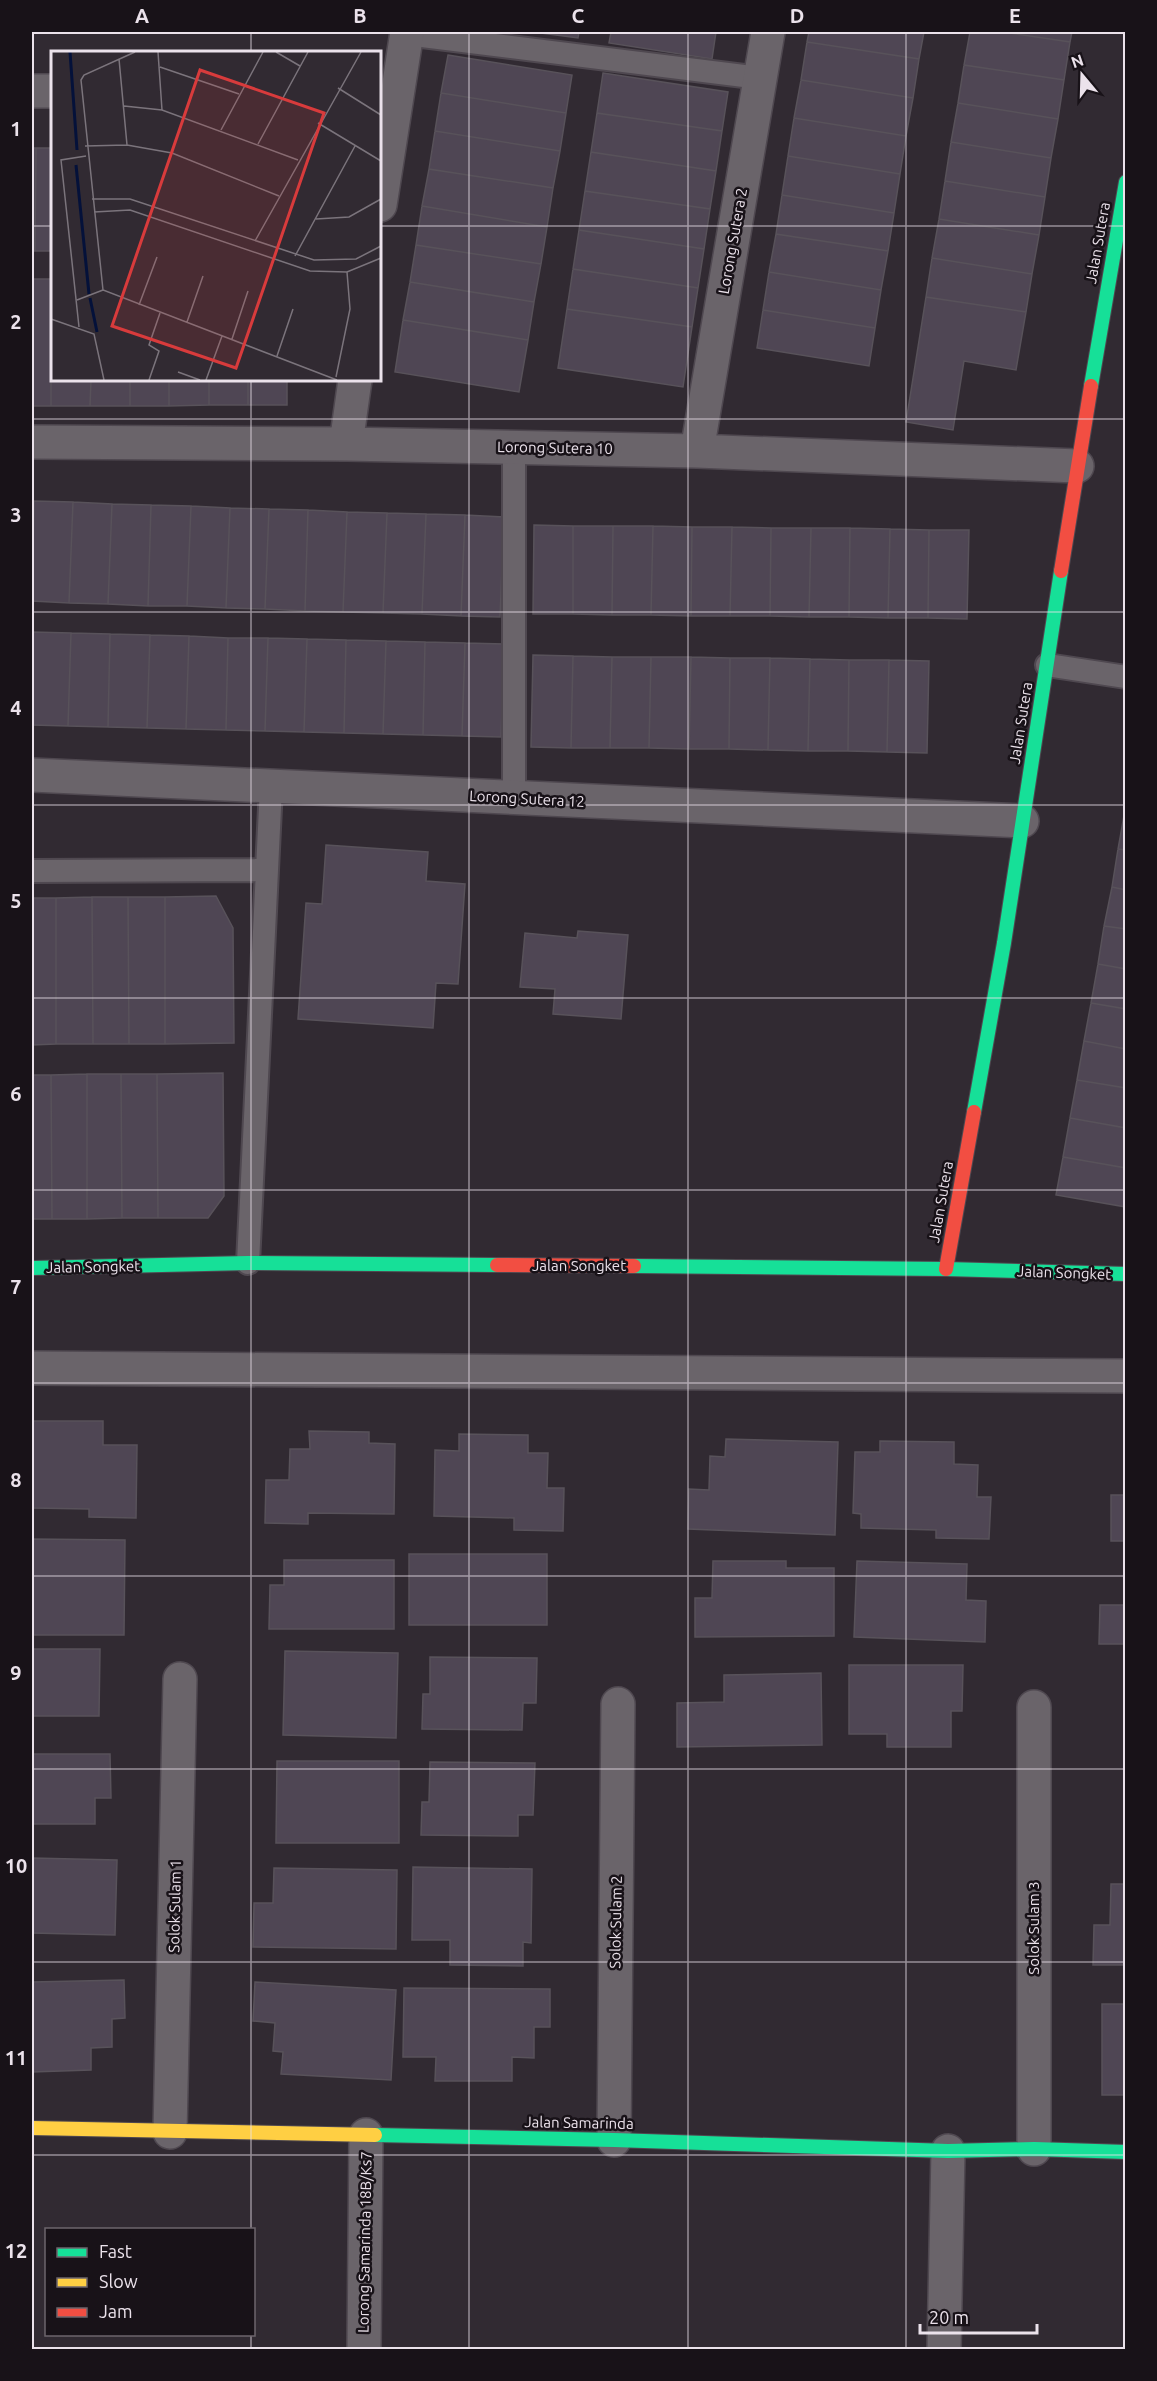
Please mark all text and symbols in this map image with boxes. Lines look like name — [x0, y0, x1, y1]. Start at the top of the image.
text: A — [135, 4, 149, 27]
text: B — [353, 4, 367, 27]
text: C — [572, 4, 585, 27]
text: D — [790, 4, 804, 27]
text: E — [1009, 4, 1021, 27]
north arrow — [1052, 45, 1112, 105]
text: N — [1069, 50, 1086, 71]
inset map — [51, 51, 381, 381]
text: 1 — [10, 117, 22, 140]
street label: Lorong Sutera 2 — [715, 187, 750, 295]
street label: Jalan Sutera — [1082, 201, 1113, 285]
text: 2 — [10, 310, 22, 333]
street label: Lorong Sutera 10 — [497, 438, 613, 457]
text: 3 — [10, 503, 22, 526]
street label: Jalan Sutera — [1006, 681, 1035, 765]
text: 4 — [10, 696, 22, 719]
street label: Lorong Sutera 12 — [469, 787, 585, 810]
text: 5 — [10, 889, 22, 912]
text: 6 — [10, 1082, 22, 1105]
street label: Jalan Sutera — [925, 1160, 956, 1244]
street label: Jalan Songket — [46, 1257, 140, 1276]
street label: Jalan Songket — [532, 1257, 626, 1274]
street label: Jalan Songket — [1017, 1262, 1111, 1283]
text: 7 — [10, 1275, 22, 1298]
text: 8 — [10, 1468, 22, 1491]
text: 9 — [10, 1661, 22, 1684]
text: 10 — [5, 1854, 27, 1877]
street label: Solok Sulam 1 — [165, 1859, 184, 1953]
street label: Solok Sulam 2 — [606, 1875, 625, 1969]
street label: Solok Sulam 3 — [1025, 1881, 1042, 1975]
text: 11 — [5, 2046, 27, 2069]
street label: Jalan Samarinda — [524, 2113, 634, 2132]
street label: Lorong Samarinda 18B/Ks7 — [354, 2151, 375, 2333]
legend — [45, 2228, 255, 2336]
text: 12 — [5, 2239, 27, 2262]
text: Fast — [99, 2241, 132, 2261]
text: Slow — [99, 2271, 138, 2291]
scale bar — [920, 2297, 1037, 2335]
text: Jam — [99, 2301, 133, 2321]
text: 20 m — [929, 2307, 969, 2327]

